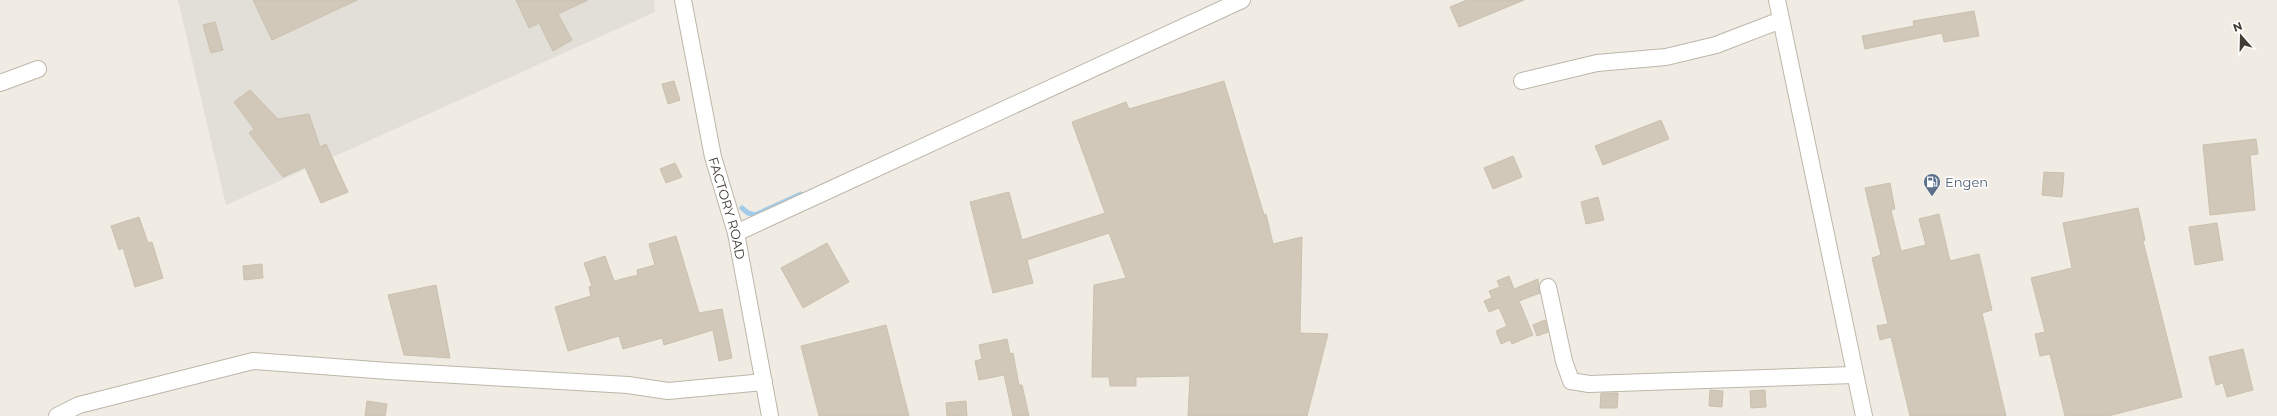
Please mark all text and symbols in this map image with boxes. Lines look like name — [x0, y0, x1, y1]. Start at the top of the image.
north arrow — [2221, 16, 2261, 56]
text: N — [2231, 19, 2244, 35]
street label: FACTORY ROAD — [705, 155, 749, 261]
fuel station icon: Engen — [1922, 172, 1942, 197]
place label: Engen — [1945, 174, 1988, 190]

